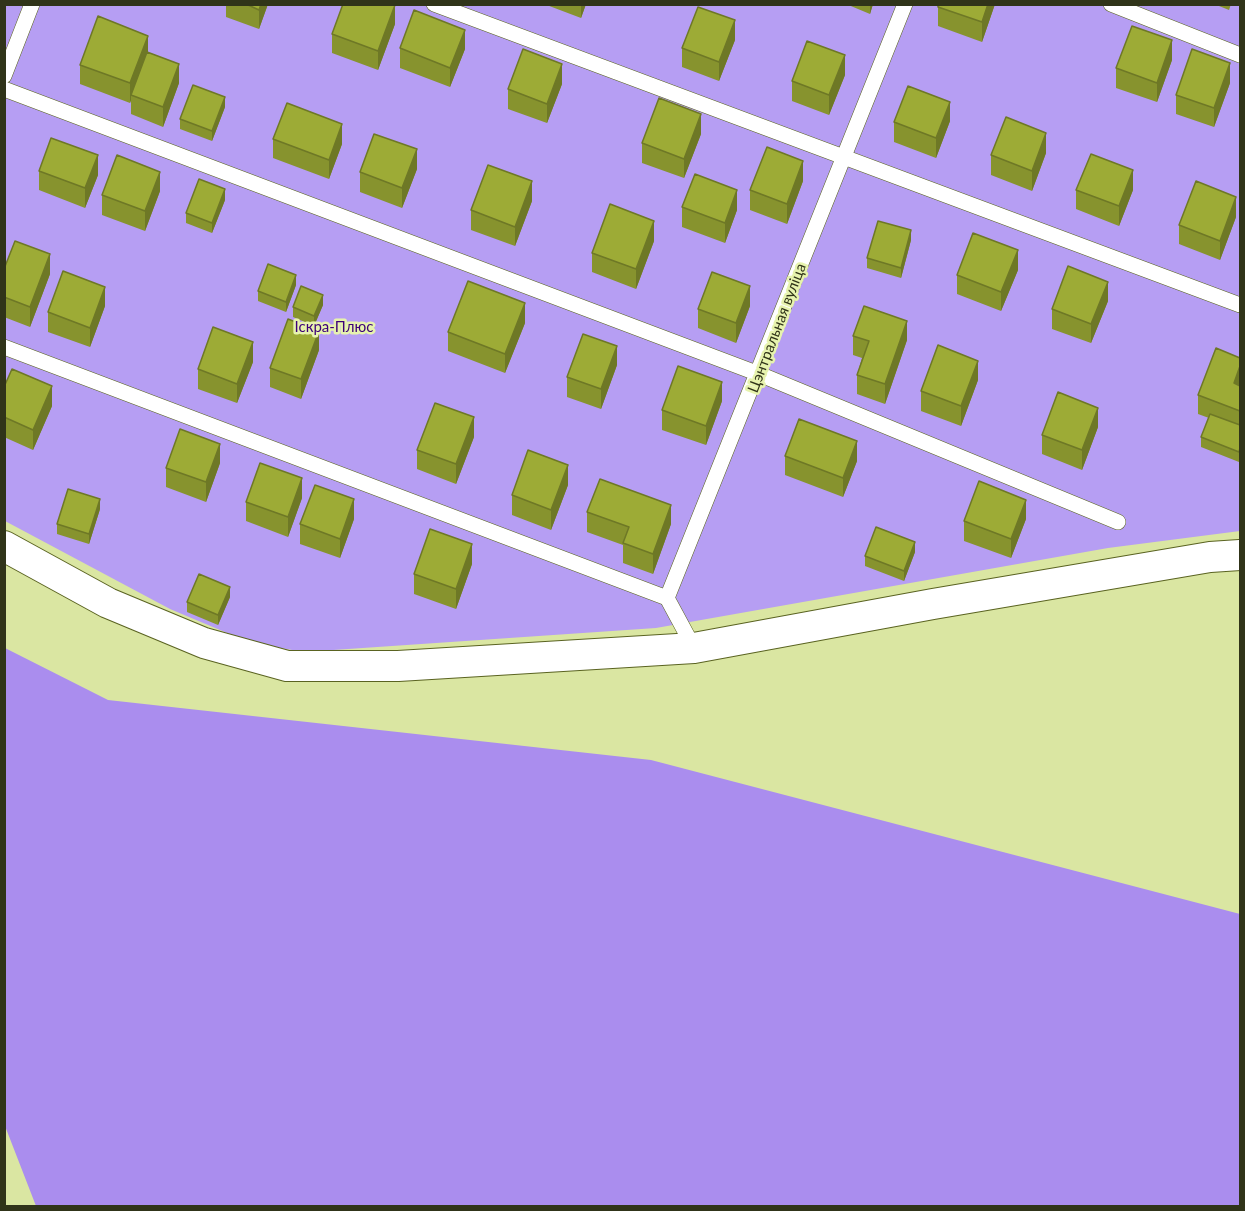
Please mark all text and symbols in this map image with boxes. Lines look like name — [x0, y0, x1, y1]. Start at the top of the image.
street label: Цэнтральная вуліца — [744, 261, 810, 395]
park label: Іскра-Плюс — [295, 318, 373, 336]

